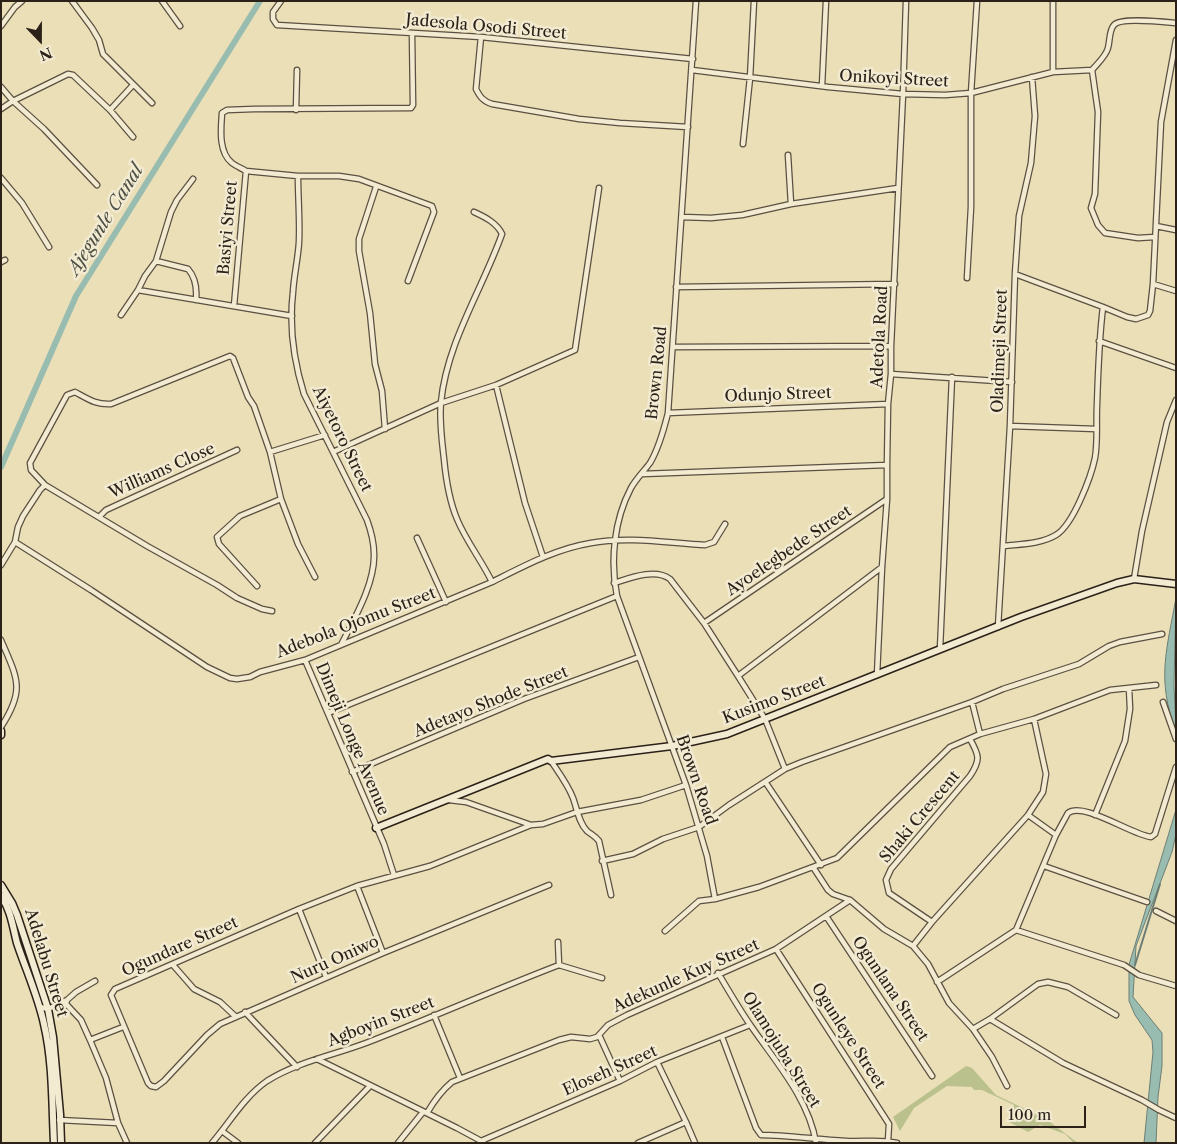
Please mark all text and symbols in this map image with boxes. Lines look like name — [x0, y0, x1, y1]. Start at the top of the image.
street label: Jadesola Osodi Street — [405, 10, 567, 44]
north arrow — [15, 15, 65, 65]
text: N — [37, 43, 55, 65]
street label: Onikoyi Street — [839, 67, 949, 91]
water label: Ajegunle Canal — [63, 161, 149, 279]
street label: Basiyi Street — [214, 180, 242, 276]
street label: Adetola Road — [868, 285, 892, 389]
street label: Oladimeji Street — [988, 289, 1012, 413]
street label: Brown Road — [643, 325, 671, 421]
street label: Aiyetoro Street — [308, 383, 376, 495]
street label: Odunjo Street — [724, 384, 832, 406]
street label: Williams Close — [106, 439, 218, 503]
street label: Ayoelegbede Street — [723, 502, 855, 600]
street label: Adebola Ojomu Street — [274, 584, 438, 662]
street label: Dimeji Longe Avenue — [311, 660, 393, 818]
street label: Adetayo Shode Street — [411, 662, 571, 742]
street label: Kusimo Street — [720, 672, 828, 728]
street label: Brown Road — [672, 732, 720, 828]
street label: Shaki Crescent — [876, 767, 964, 867]
street label: Adelabu Street — [20, 906, 72, 1020]
street label: Ogundare Street — [119, 913, 241, 981]
street label: Nuru Oniwo — [288, 932, 382, 988]
street label: Ogunlana Street — [848, 933, 932, 1045]
street label: Adekunle Kuy Street — [610, 935, 762, 1017]
street label: Ogunleye Street — [807, 980, 889, 1092]
street label: Olamojuba Street — [738, 988, 824, 1112]
street label: Agboyin Street — [325, 993, 437, 1051]
street label: Eloseh Street — [560, 1042, 660, 1100]
scale bar — [1002, 1096, 1088, 1128]
text: 100 m — [1008, 1105, 1051, 1124]

